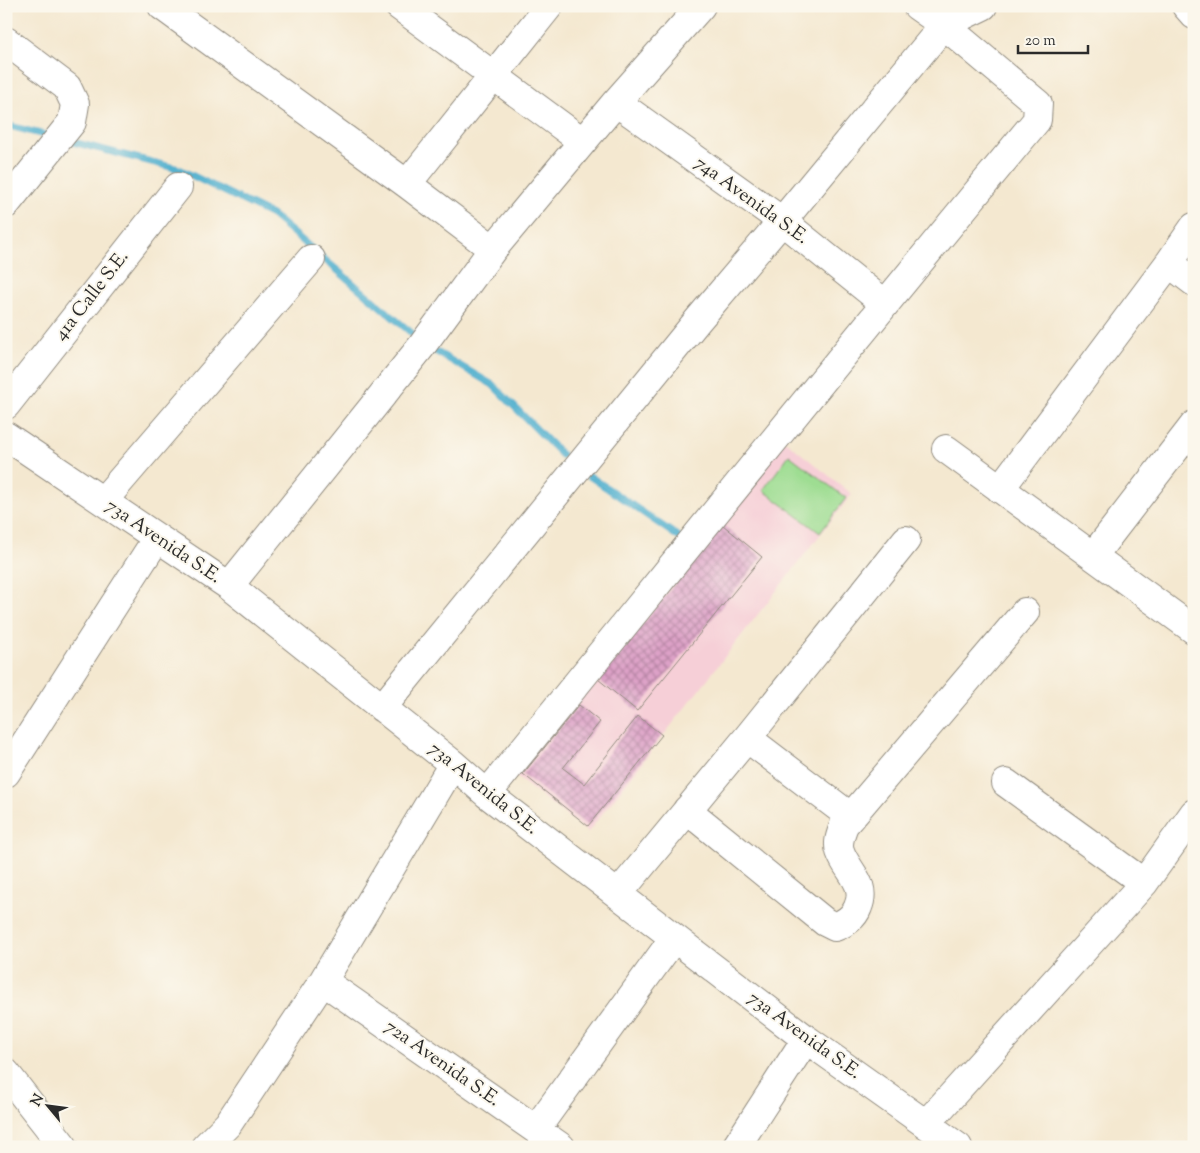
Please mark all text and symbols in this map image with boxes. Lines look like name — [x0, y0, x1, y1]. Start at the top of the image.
scale bar — [1018, 22, 1088, 54]
text: 20 m — [1025, 31, 1056, 52]
street label: 74a Avenida S.E. — [688, 150, 814, 252]
street label: 41a Calle S.E. — [48, 245, 136, 347]
street label: 73a Avenida S.E. — [100, 493, 226, 591]
street label: 73a Avenida S.E. — [422, 736, 544, 842]
street label: 73a Avenida S.E. — [742, 986, 866, 1086]
street label: 72a Avenida S.E. — [379, 1014, 505, 1114]
north arrow — [22, 1080, 72, 1130]
text: N — [27, 1091, 50, 1110]

